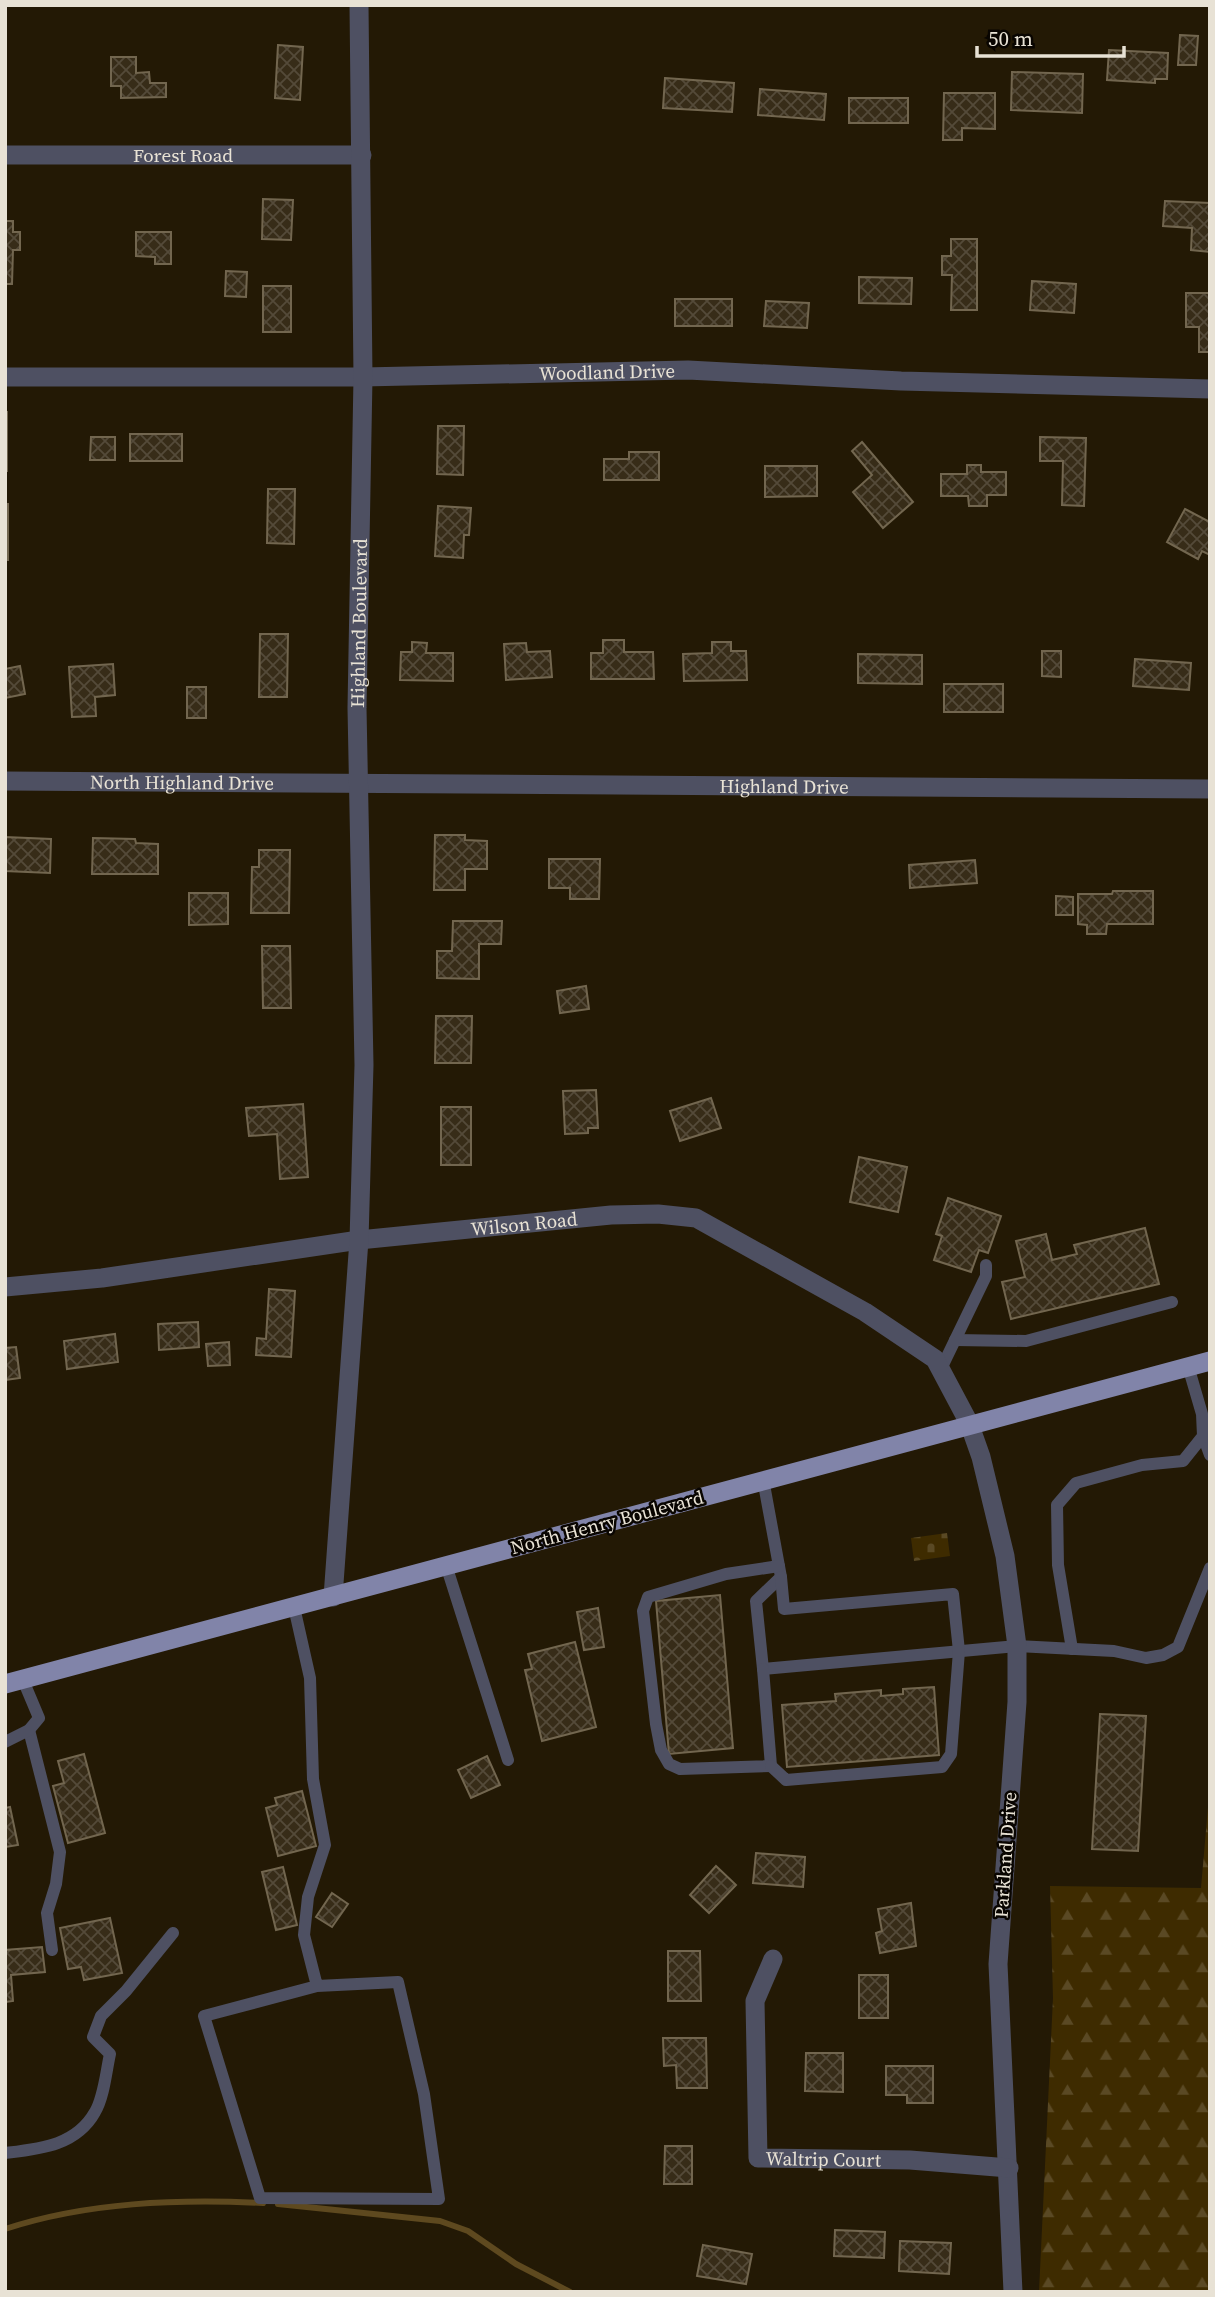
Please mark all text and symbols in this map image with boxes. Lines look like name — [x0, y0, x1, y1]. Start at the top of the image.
scale bar — [977, 14, 1124, 58]
text: 50 m — [988, 24, 1033, 53]
street label: Forest Road — [133, 142, 233, 168]
street label: Woodland Drive — [539, 357, 675, 386]
street label: Highland Boulevard — [344, 538, 373, 708]
street label: North Highland Drive — [90, 769, 274, 796]
street label: Highland Drive — [719, 773, 849, 800]
street label: Wilson Road — [469, 1205, 579, 1242]
street label: North Henry Boulevard — [508, 1484, 707, 1560]
street label: Parkland Drive — [988, 1791, 1022, 1919]
street label: Waltrip Court — [765, 2145, 882, 2173]

